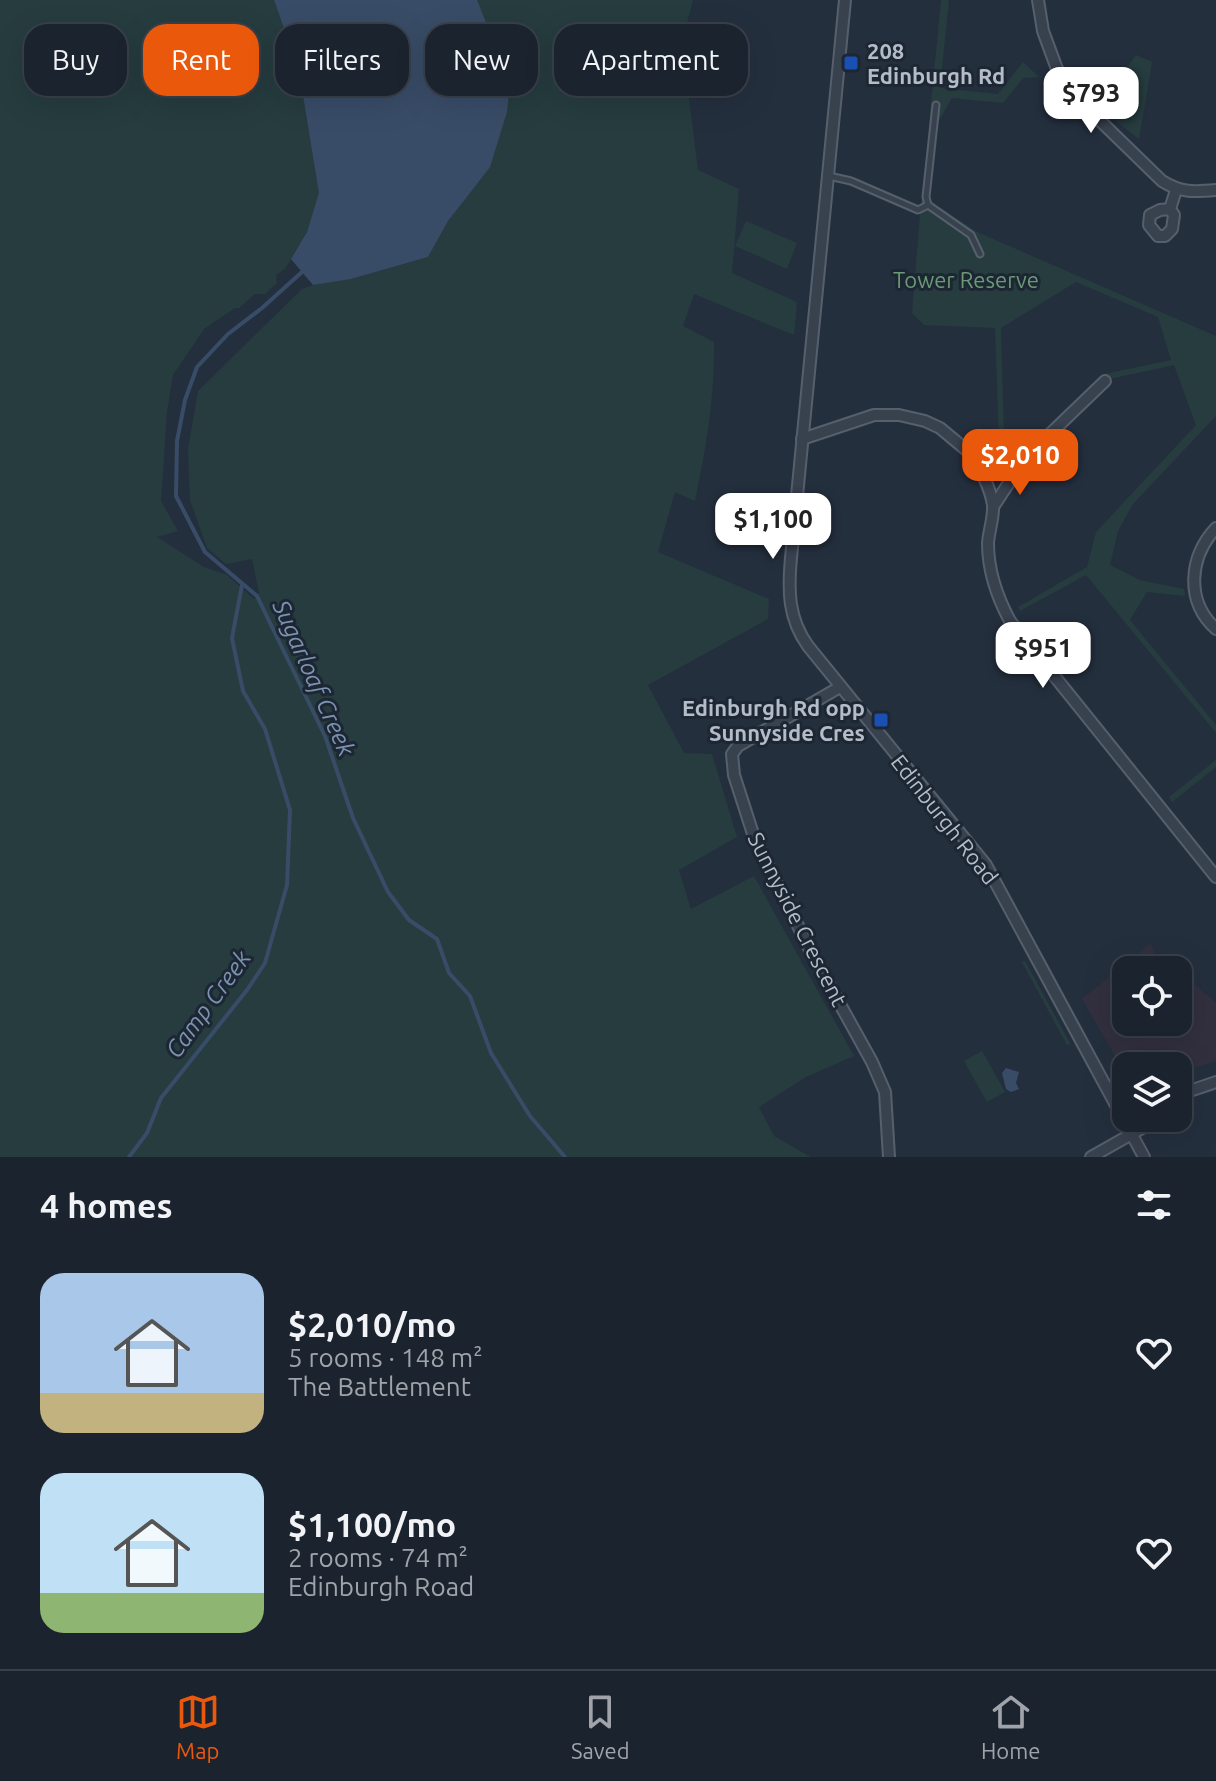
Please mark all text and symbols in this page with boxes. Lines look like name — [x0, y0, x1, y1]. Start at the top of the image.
chip: Buy — [24, 24, 127, 96]
chip: Rent — [143, 24, 259, 96]
chip: Filters — [275, 24, 409, 96]
chip: New — [425, 24, 538, 96]
chip: Apartment — [554, 24, 748, 96]
place label: 208 Edinburgh Rd — [867, 38, 1005, 88]
marker: 208 Edinburgh Rd — [842, 54, 860, 72]
pin: $793 — [1044, 67, 1138, 135]
text: $793 — [1062, 78, 1120, 107]
park label: Tower Reserve — [893, 267, 1039, 292]
pin: $2,010 — [955, 429, 1085, 497]
text: $2,010 — [980, 440, 1060, 469]
pin: $1,100 — [708, 493, 838, 561]
text: $1,100 — [733, 504, 813, 533]
water label: Sugarloaf Creek — [267, 595, 361, 761]
pin: $951 — [996, 622, 1090, 690]
text: $951 — [1014, 633, 1072, 662]
place label: Edinburgh Rd opp Sunnyside Cres — [682, 695, 865, 745]
marker: Edinburgh Rd opp Sunnyside Cres — [872, 711, 890, 729]
street label: Edinburgh Road — [887, 749, 1003, 889]
street label: Sunnyside Crescent — [743, 828, 853, 1010]
water label: Camp Creek — [160, 944, 256, 1063]
map controls — [1112, 956, 1192, 1132]
button: locate — [1112, 956, 1192, 1036]
button: layers — [1112, 1052, 1192, 1132]
icon: filters — [1132, 1183, 1176, 1227]
text: 4 homes — [40, 1186, 173, 1224]
icon: home — [104, 1305, 200, 1401]
text: $2,010/mo — [288, 1305, 456, 1343]
icon: heart — [1132, 1331, 1176, 1375]
text: 5 rooms · 148 m² — [288, 1343, 483, 1372]
text: The Battlement — [288, 1372, 471, 1401]
icon: home — [104, 1505, 200, 1601]
text: $1,100/mo — [288, 1505, 456, 1543]
icon: heart — [1132, 1531, 1176, 1575]
text: 2 rooms · 74 m² — [288, 1543, 468, 1572]
text: Edinburgh Road — [288, 1572, 474, 1601]
tab: Map — [176, 1690, 220, 1763]
tab: Saved — [571, 1690, 630, 1763]
tab: Home — [981, 1690, 1040, 1763]

